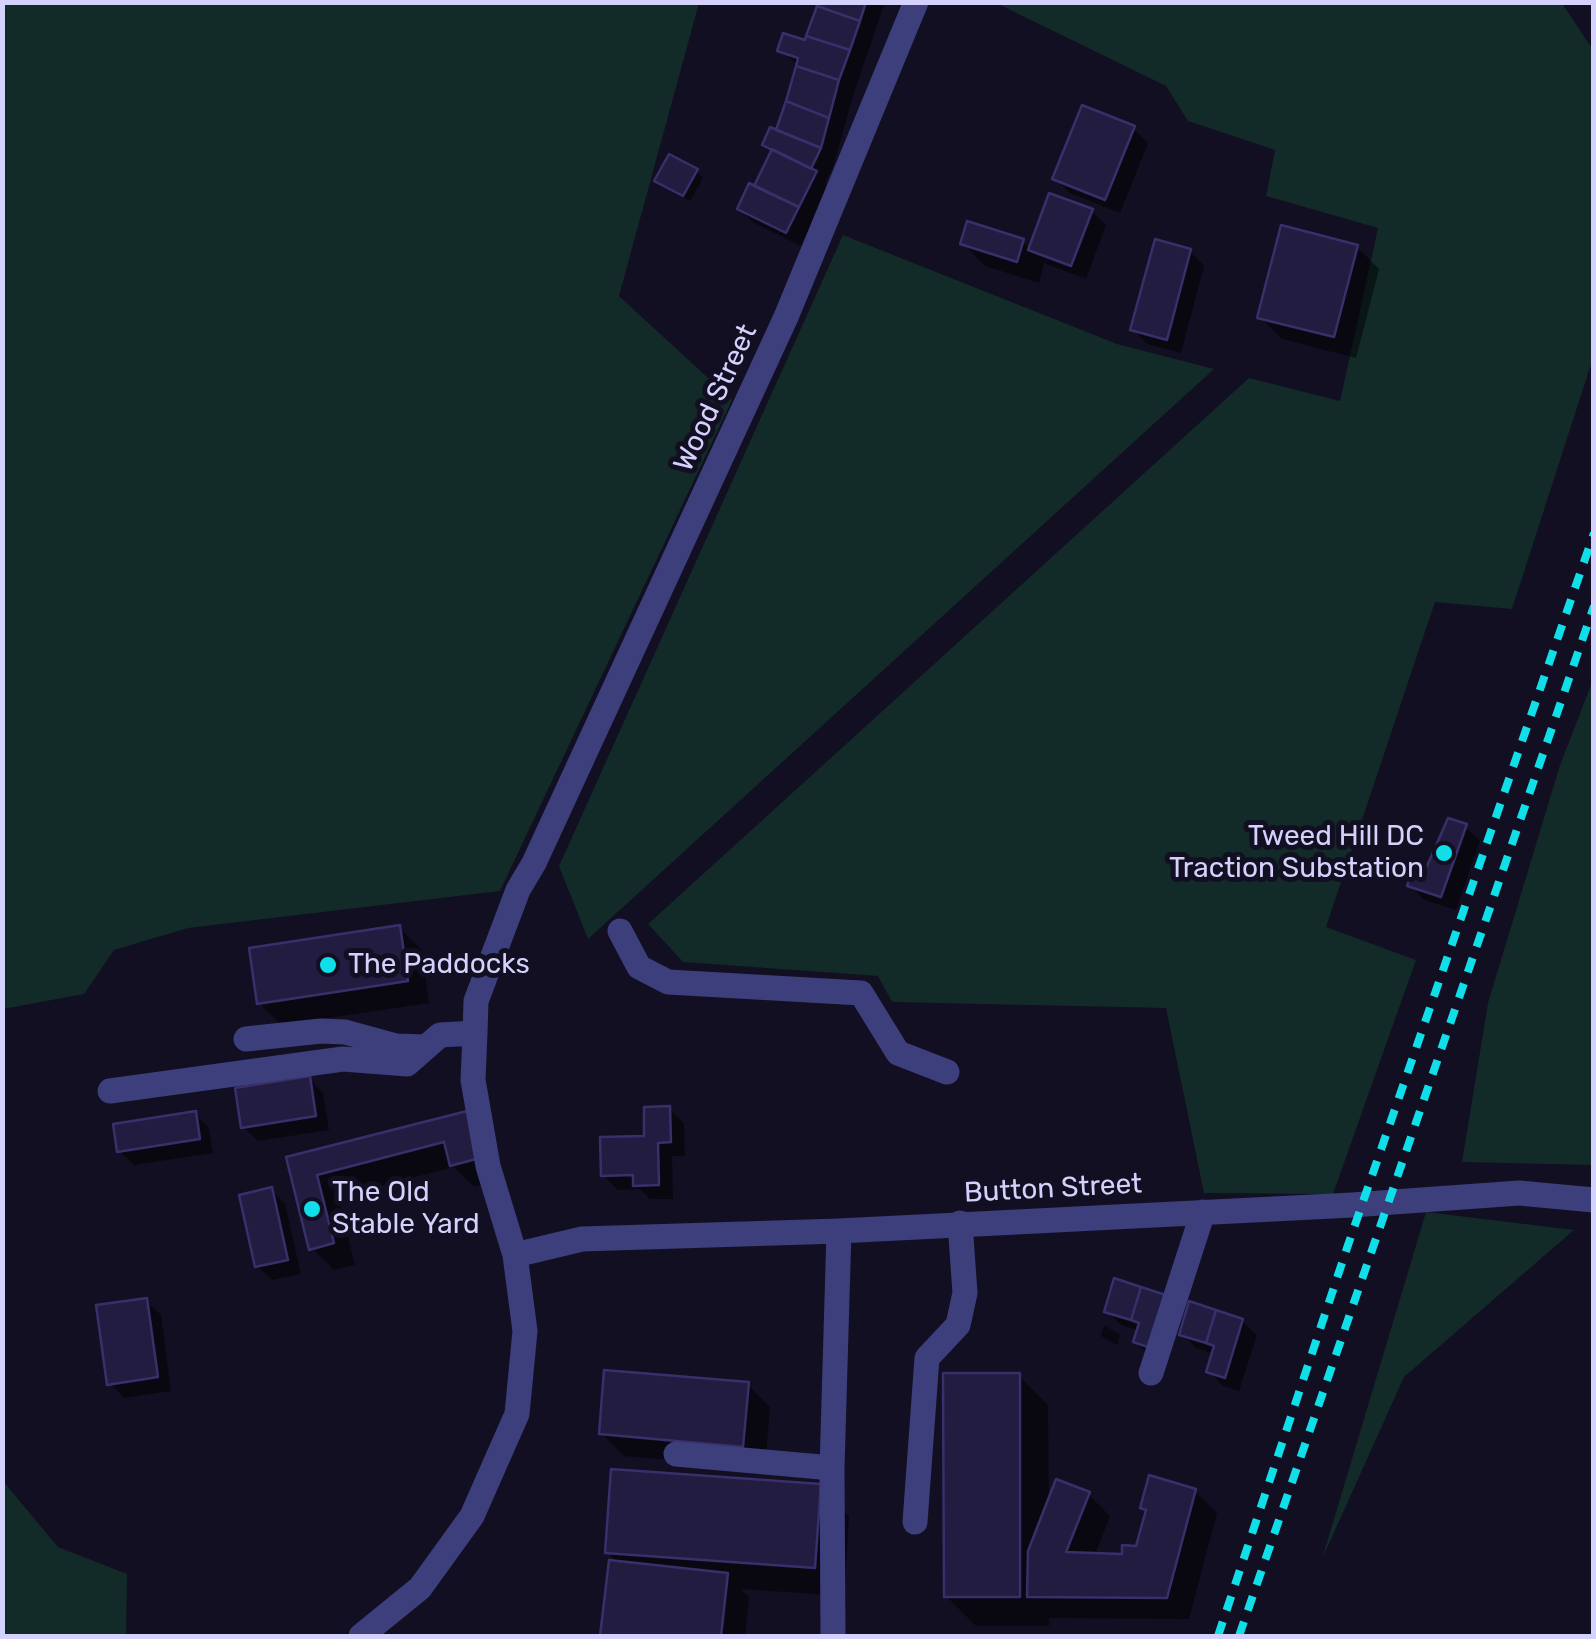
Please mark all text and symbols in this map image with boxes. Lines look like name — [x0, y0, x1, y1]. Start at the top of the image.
street label: Wood Street — [667, 319, 765, 477]
place label: Tweed Hill DC Traction Substation — [1169, 820, 1424, 886]
marker: Tweed Hill DC Traction Substation — [1433, 842, 1455, 864]
place label: The Paddocks — [348, 948, 530, 982]
marker: The Paddocks — [317, 954, 339, 976]
street label: Button Street — [963, 1168, 1143, 1210]
place label: The Old Stable Yard — [332, 1176, 480, 1242]
marker: The Old Stable Yard — [301, 1198, 323, 1220]

